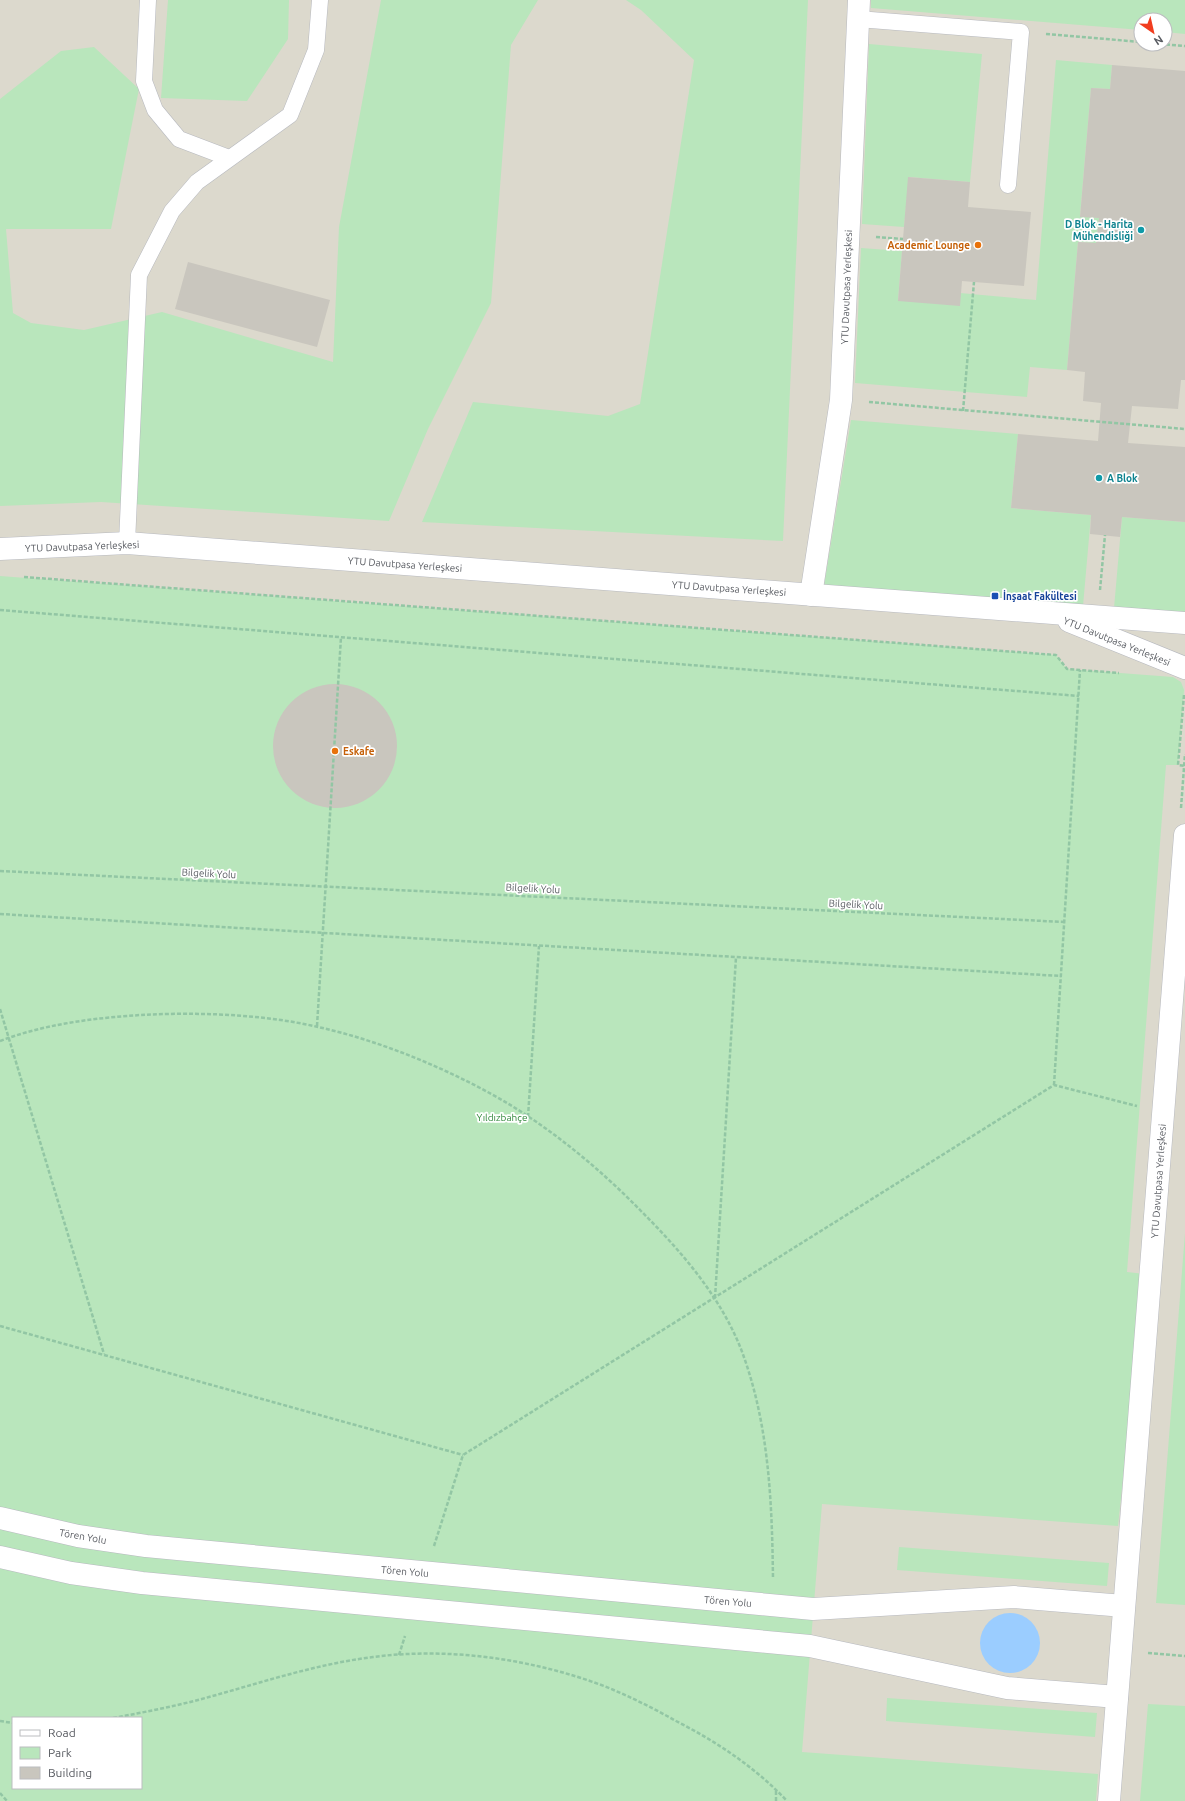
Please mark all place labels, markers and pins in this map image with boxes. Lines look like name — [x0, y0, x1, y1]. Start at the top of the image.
place label: D Blok - Harita Mühendisliği — [1065, 219, 1133, 242]
marker: D Blok - Harita Mühendisliği — [1136, 225, 1146, 235]
place label: Academic Lounge — [888, 240, 970, 251]
marker: Academic Lounge — [973, 240, 983, 250]
marker: A Blok — [1094, 473, 1104, 483]
place label: A Blok — [1107, 473, 1138, 484]
place label: İnşaat Fakültesi — [1003, 590, 1077, 602]
marker: İnşaat Fakültesi — [990, 591, 1000, 601]
marker: Eskafe — [330, 746, 340, 756]
place label: Eskafe — [343, 746, 375, 757]

